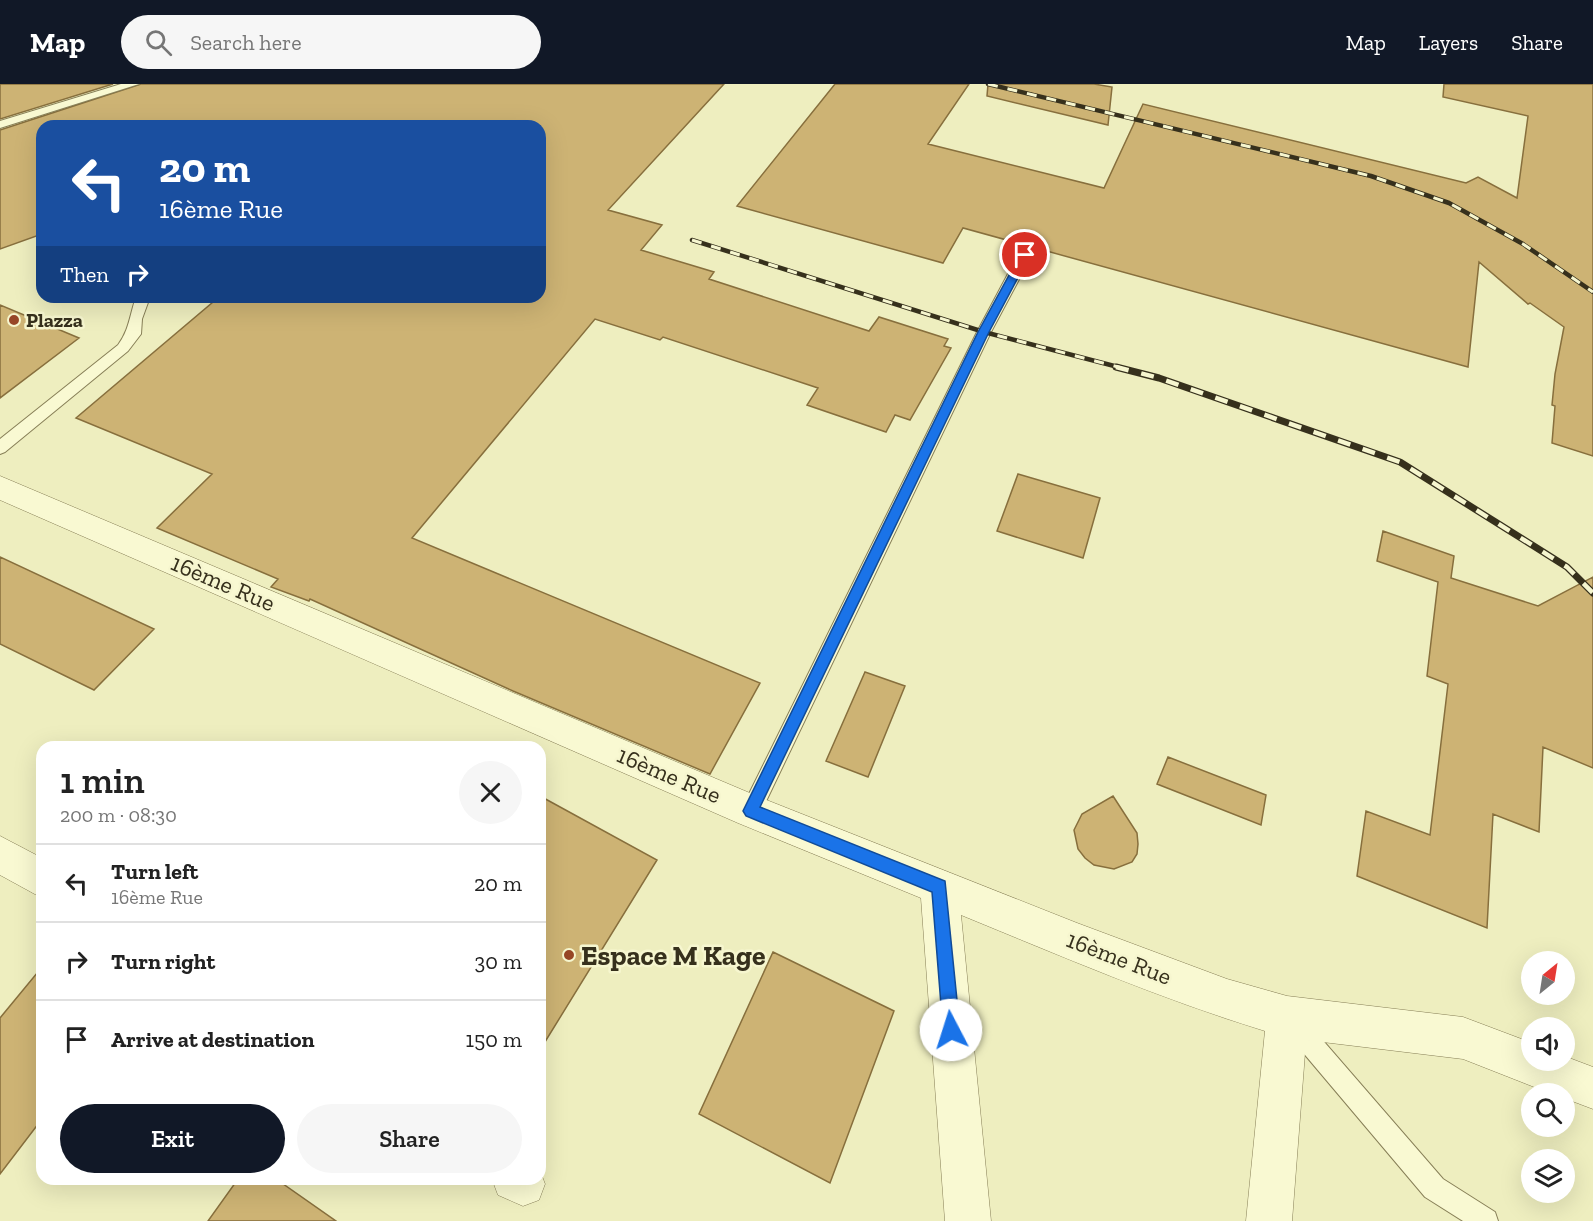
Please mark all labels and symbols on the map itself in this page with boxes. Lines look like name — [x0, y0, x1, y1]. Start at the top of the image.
pin — [999, 229, 1050, 280]
place label: Plazza — [26, 308, 83, 332]
marker: Plazza — [7, 313, 21, 327]
street label: 16ème Rue — [167, 548, 280, 617]
street label: 16ème Rue — [613, 740, 726, 809]
street label: 16ème Rue — [1063, 924, 1176, 991]
place label: Espace M Kage — [581, 939, 765, 972]
marker: Espace M Kage — [562, 948, 576, 962]
north arrow — [1521, 951, 1575, 1005]
position arrow — [919, 998, 983, 1062]

